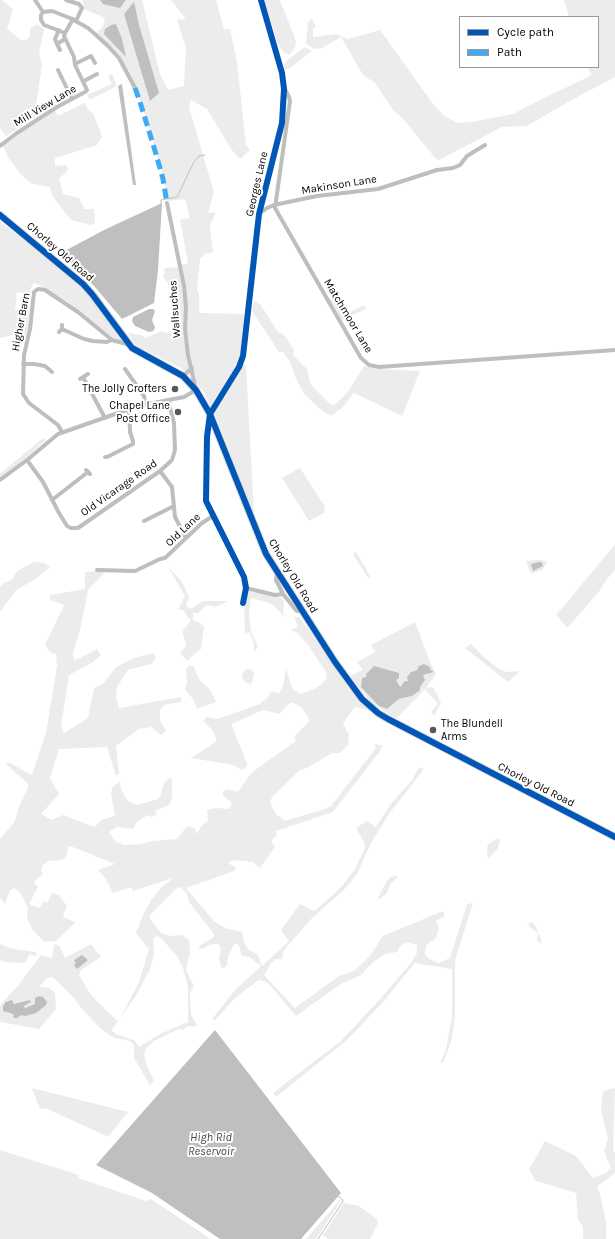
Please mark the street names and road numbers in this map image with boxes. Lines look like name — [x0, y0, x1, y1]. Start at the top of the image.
street label: Mill View Lane — [11, 82, 79, 130]
street label: Georges Lane — [243, 150, 271, 218]
street label: Makinson Lane — [300, 173, 378, 197]
street label: Chorley Old Road — [24, 219, 96, 285]
street label: Matchmoor Lane — [321, 277, 375, 355]
street label: Wallsuches — [166, 280, 184, 338]
street label: Higher Barn — [9, 292, 33, 352]
street label: Old Vicarage Road — [78, 457, 160, 519]
street label: Old Lane — [163, 511, 203, 549]
street label: Chorley Old Road — [266, 536, 320, 616]
street label: Chorley Old Road — [495, 760, 577, 810]

